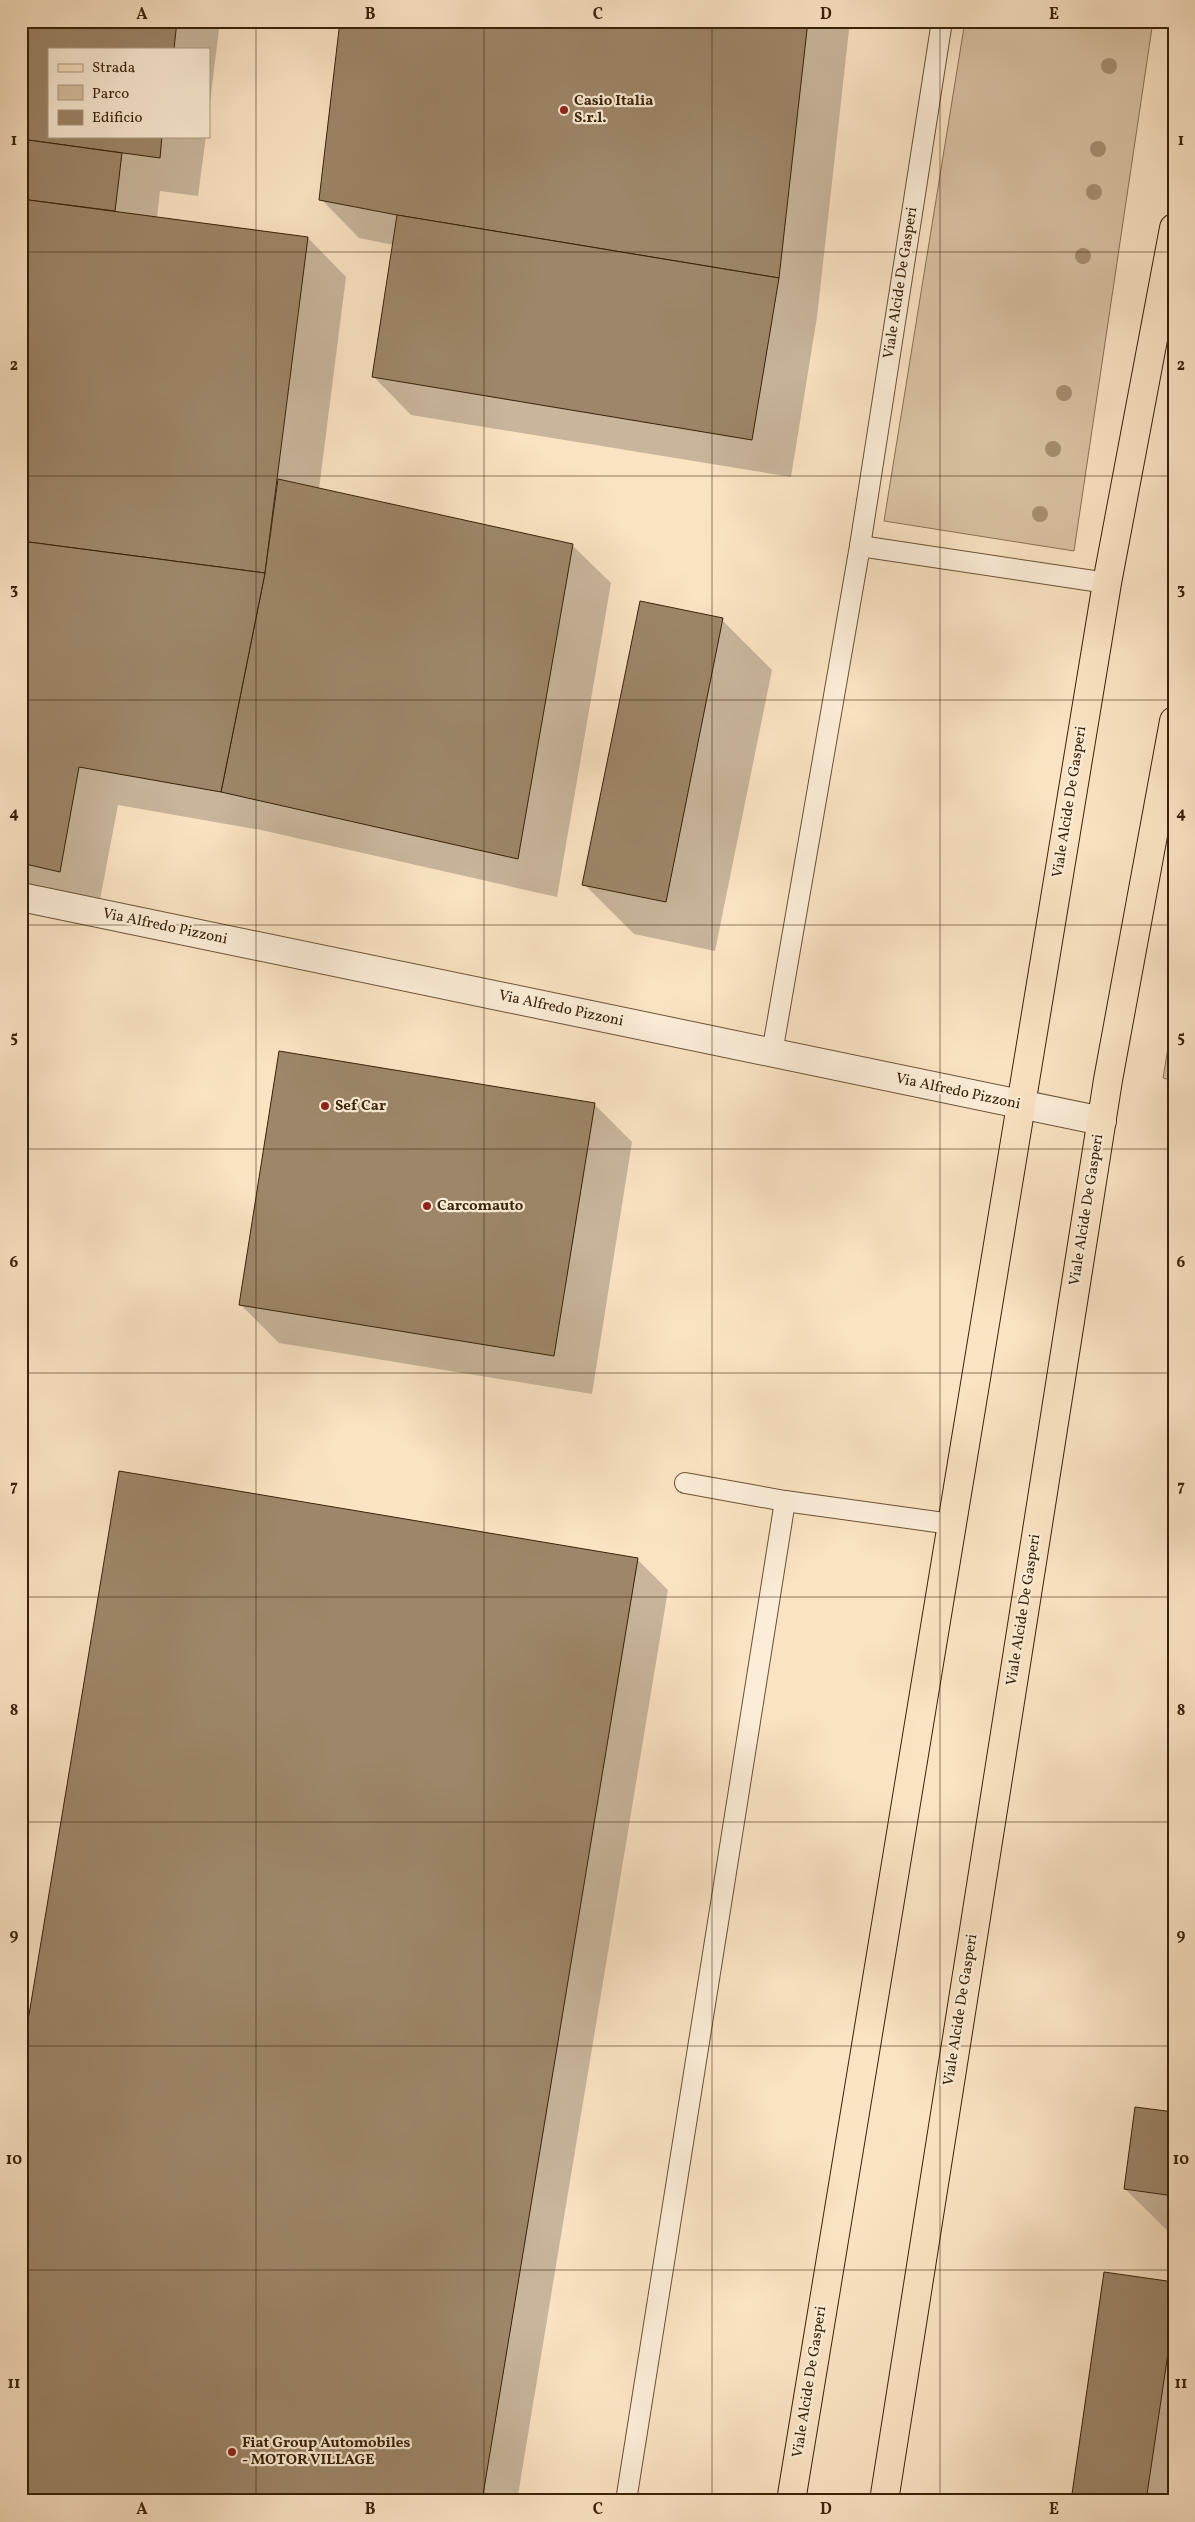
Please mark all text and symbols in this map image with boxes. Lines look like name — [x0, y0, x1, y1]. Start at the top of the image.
text: A — [136, 4, 148, 26]
text: B — [365, 4, 376, 26]
text: C — [593, 4, 603, 26]
text: D — [820, 4, 832, 26]
text: E — [1049, 4, 1059, 26]
legend — [48, 48, 210, 138]
text: Strada — [92, 58, 135, 79]
text: Parco — [92, 84, 129, 105]
place label: Casio Italia S.r.l. — [574, 91, 653, 129]
marker: Casio Italia S.r.l. — [558, 104, 570, 116]
text: Edificio — [92, 108, 143, 129]
text: 1 — [11, 130, 17, 152]
text: 1 — [1178, 130, 1184, 152]
street label: Viale Alcide De Gasperi — [879, 206, 923, 360]
text: 2 — [10, 355, 18, 377]
text: 2 — [1177, 355, 1185, 377]
text: 3 — [10, 579, 18, 601]
text: 3 — [1177, 579, 1185, 601]
street label: Viale Alcide De Gasperi — [1048, 725, 1092, 879]
text: 4 — [9, 803, 19, 825]
text: 4 — [1176, 803, 1186, 825]
street label: Via Alfredo Pizzoni — [101, 904, 229, 950]
street label: Via Alfredo Pizzoni — [497, 986, 625, 1032]
text: 5 — [10, 1027, 18, 1049]
text: 5 — [1177, 1027, 1185, 1049]
street label: Via Alfredo Pizzoni — [894, 1069, 1022, 1115]
place label: Sef Car — [335, 1096, 386, 1117]
marker: Sef Car — [319, 1100, 331, 1112]
street label: Viale Alcide De Gasperi — [1065, 1133, 1109, 1287]
place label: Carcomauto — [437, 1196, 524, 1217]
marker: Carcomauto — [421, 1200, 433, 1212]
text: 6 — [10, 1252, 19, 1274]
text: 6 — [1177, 1252, 1186, 1274]
text: 7 — [10, 1476, 18, 1498]
text: 7 — [1177, 1476, 1185, 1498]
street label: Viale Alcide De Gasperi — [1002, 1533, 1046, 1687]
text: 8 — [10, 1700, 18, 1722]
text: 8 — [1177, 1700, 1185, 1722]
text: 9 — [10, 1925, 19, 1947]
text: 9 — [1177, 1925, 1186, 1947]
street label: Viale Alcide De Gasperi — [939, 1933, 983, 2087]
text: 10 — [6, 2149, 22, 2171]
text: 10 — [1173, 2149, 1189, 2171]
street label: Viale Alcide De Gasperi — [788, 2305, 832, 2459]
text: 11 — [8, 2373, 20, 2395]
text: 11 — [1175, 2373, 1187, 2395]
place label: Fiat Group Automobiles - MOTOR VILLAGE — [242, 2433, 410, 2471]
marker: Fiat Group Automobiles - MOTOR VILLAGE — [226, 2446, 238, 2458]
text: A — [136, 2499, 148, 2521]
text: B — [365, 2499, 376, 2521]
text: C — [593, 2499, 603, 2521]
text: D — [820, 2499, 832, 2521]
text: E — [1049, 2499, 1059, 2521]

